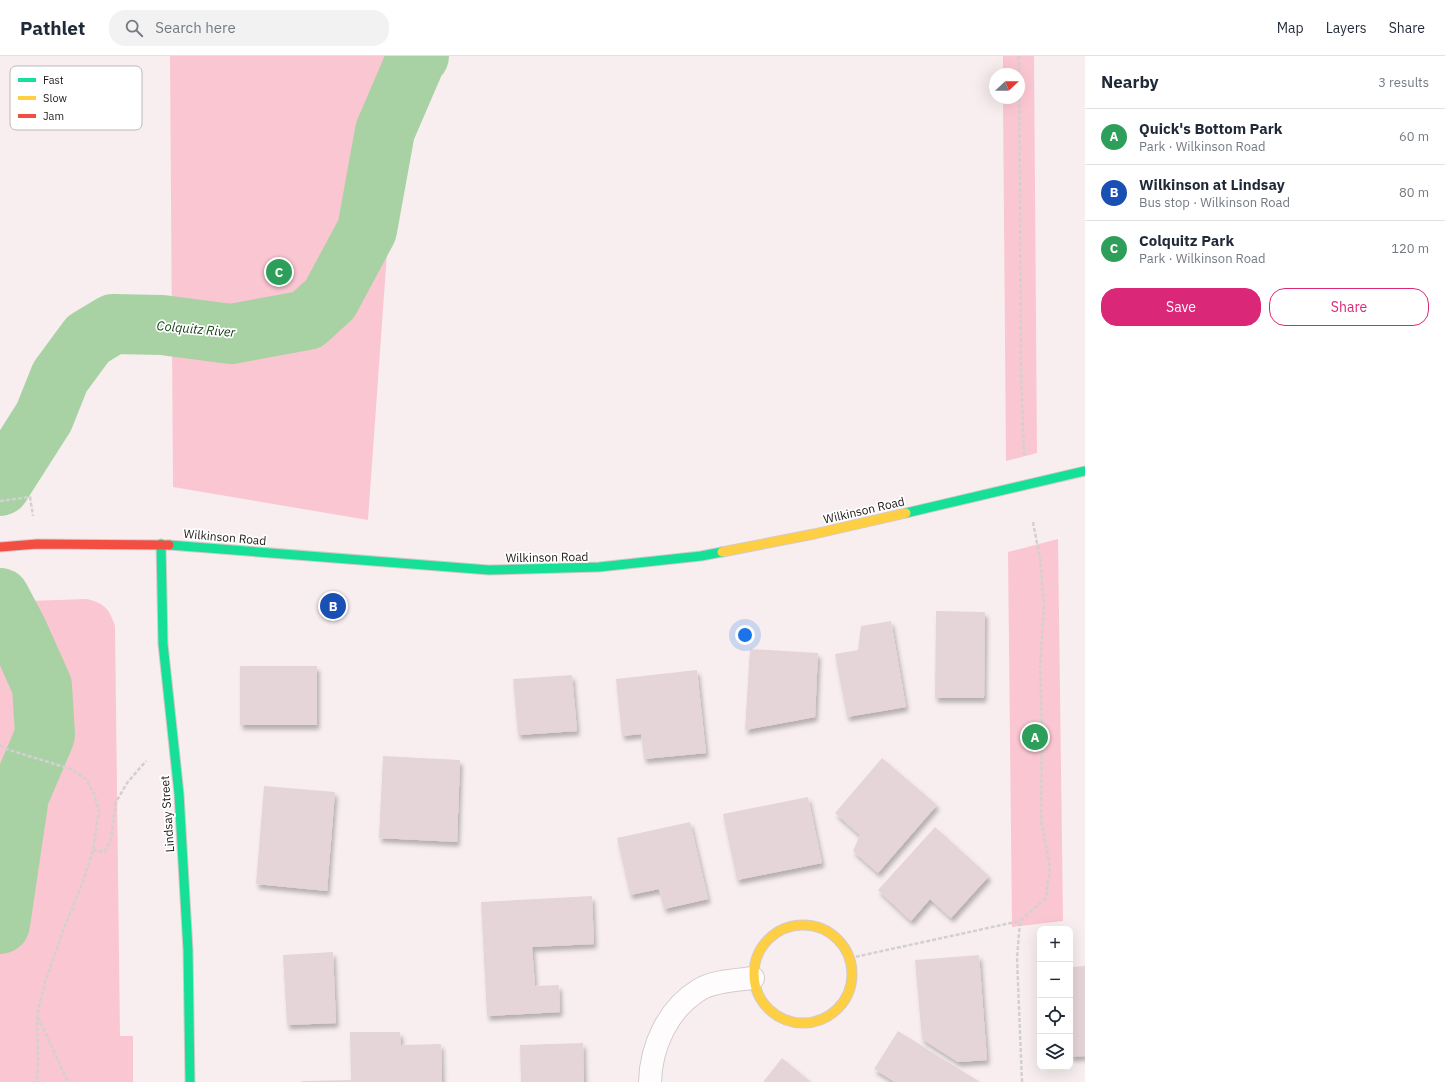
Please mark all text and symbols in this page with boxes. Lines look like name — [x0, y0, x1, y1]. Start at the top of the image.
search box — [109, 10, 389, 46]
text: Pathlet — [20, 16, 85, 40]
icon: search — [123, 17, 145, 39]
text: Search here — [155, 18, 236, 37]
text: Map — [1277, 19, 1304, 37]
text: Layers — [1326, 19, 1367, 37]
text: Share — [1389, 19, 1425, 37]
legend — [10, 66, 142, 130]
north arrow — [989, 68, 1025, 104]
text: Nearby — [1101, 71, 1159, 93]
text: Fast — [43, 73, 64, 87]
text: 3 results — [1378, 74, 1429, 91]
text: Slow — [43, 91, 67, 105]
text: Jam — [43, 109, 64, 123]
text: Quick's Bottom Park — [1139, 119, 1282, 138]
text: A — [1110, 128, 1118, 145]
text: 60 m — [1399, 128, 1429, 145]
text: Park · Wilkinson Road — [1139, 138, 1266, 155]
text: Wilkinson at Lindsay — [1139, 175, 1285, 194]
text: B — [1110, 184, 1118, 201]
text: 80 m — [1399, 184, 1429, 201]
text: Bus stop · Wilkinson Road — [1139, 194, 1290, 211]
text: Colquitz Park — [1139, 231, 1234, 250]
text: C — [1110, 240, 1118, 257]
text: 120 m — [1391, 240, 1429, 257]
text: Park · Wilkinson Road — [1139, 250, 1266, 267]
pin: C — [266, 257, 292, 287]
button: Save — [1101, 288, 1261, 326]
button: Share — [1269, 288, 1429, 326]
water label: Colquitz River — [156, 317, 237, 341]
street label: Wilkinson Road — [822, 493, 906, 527]
street label: Wilkinson Road — [183, 526, 267, 548]
street label: Wilkinson Road — [505, 549, 589, 565]
pin: B — [320, 591, 346, 621]
your location — [735, 625, 755, 645]
pin: A — [1022, 722, 1048, 752]
street label: Lindsay Street — [157, 775, 177, 853]
map controls — [1037, 926, 1073, 1070]
button: + — [1037, 926, 1073, 962]
button: − — [1037, 962, 1073, 998]
button: locate — [1037, 998, 1073, 1034]
button: layers — [1037, 1034, 1073, 1070]

